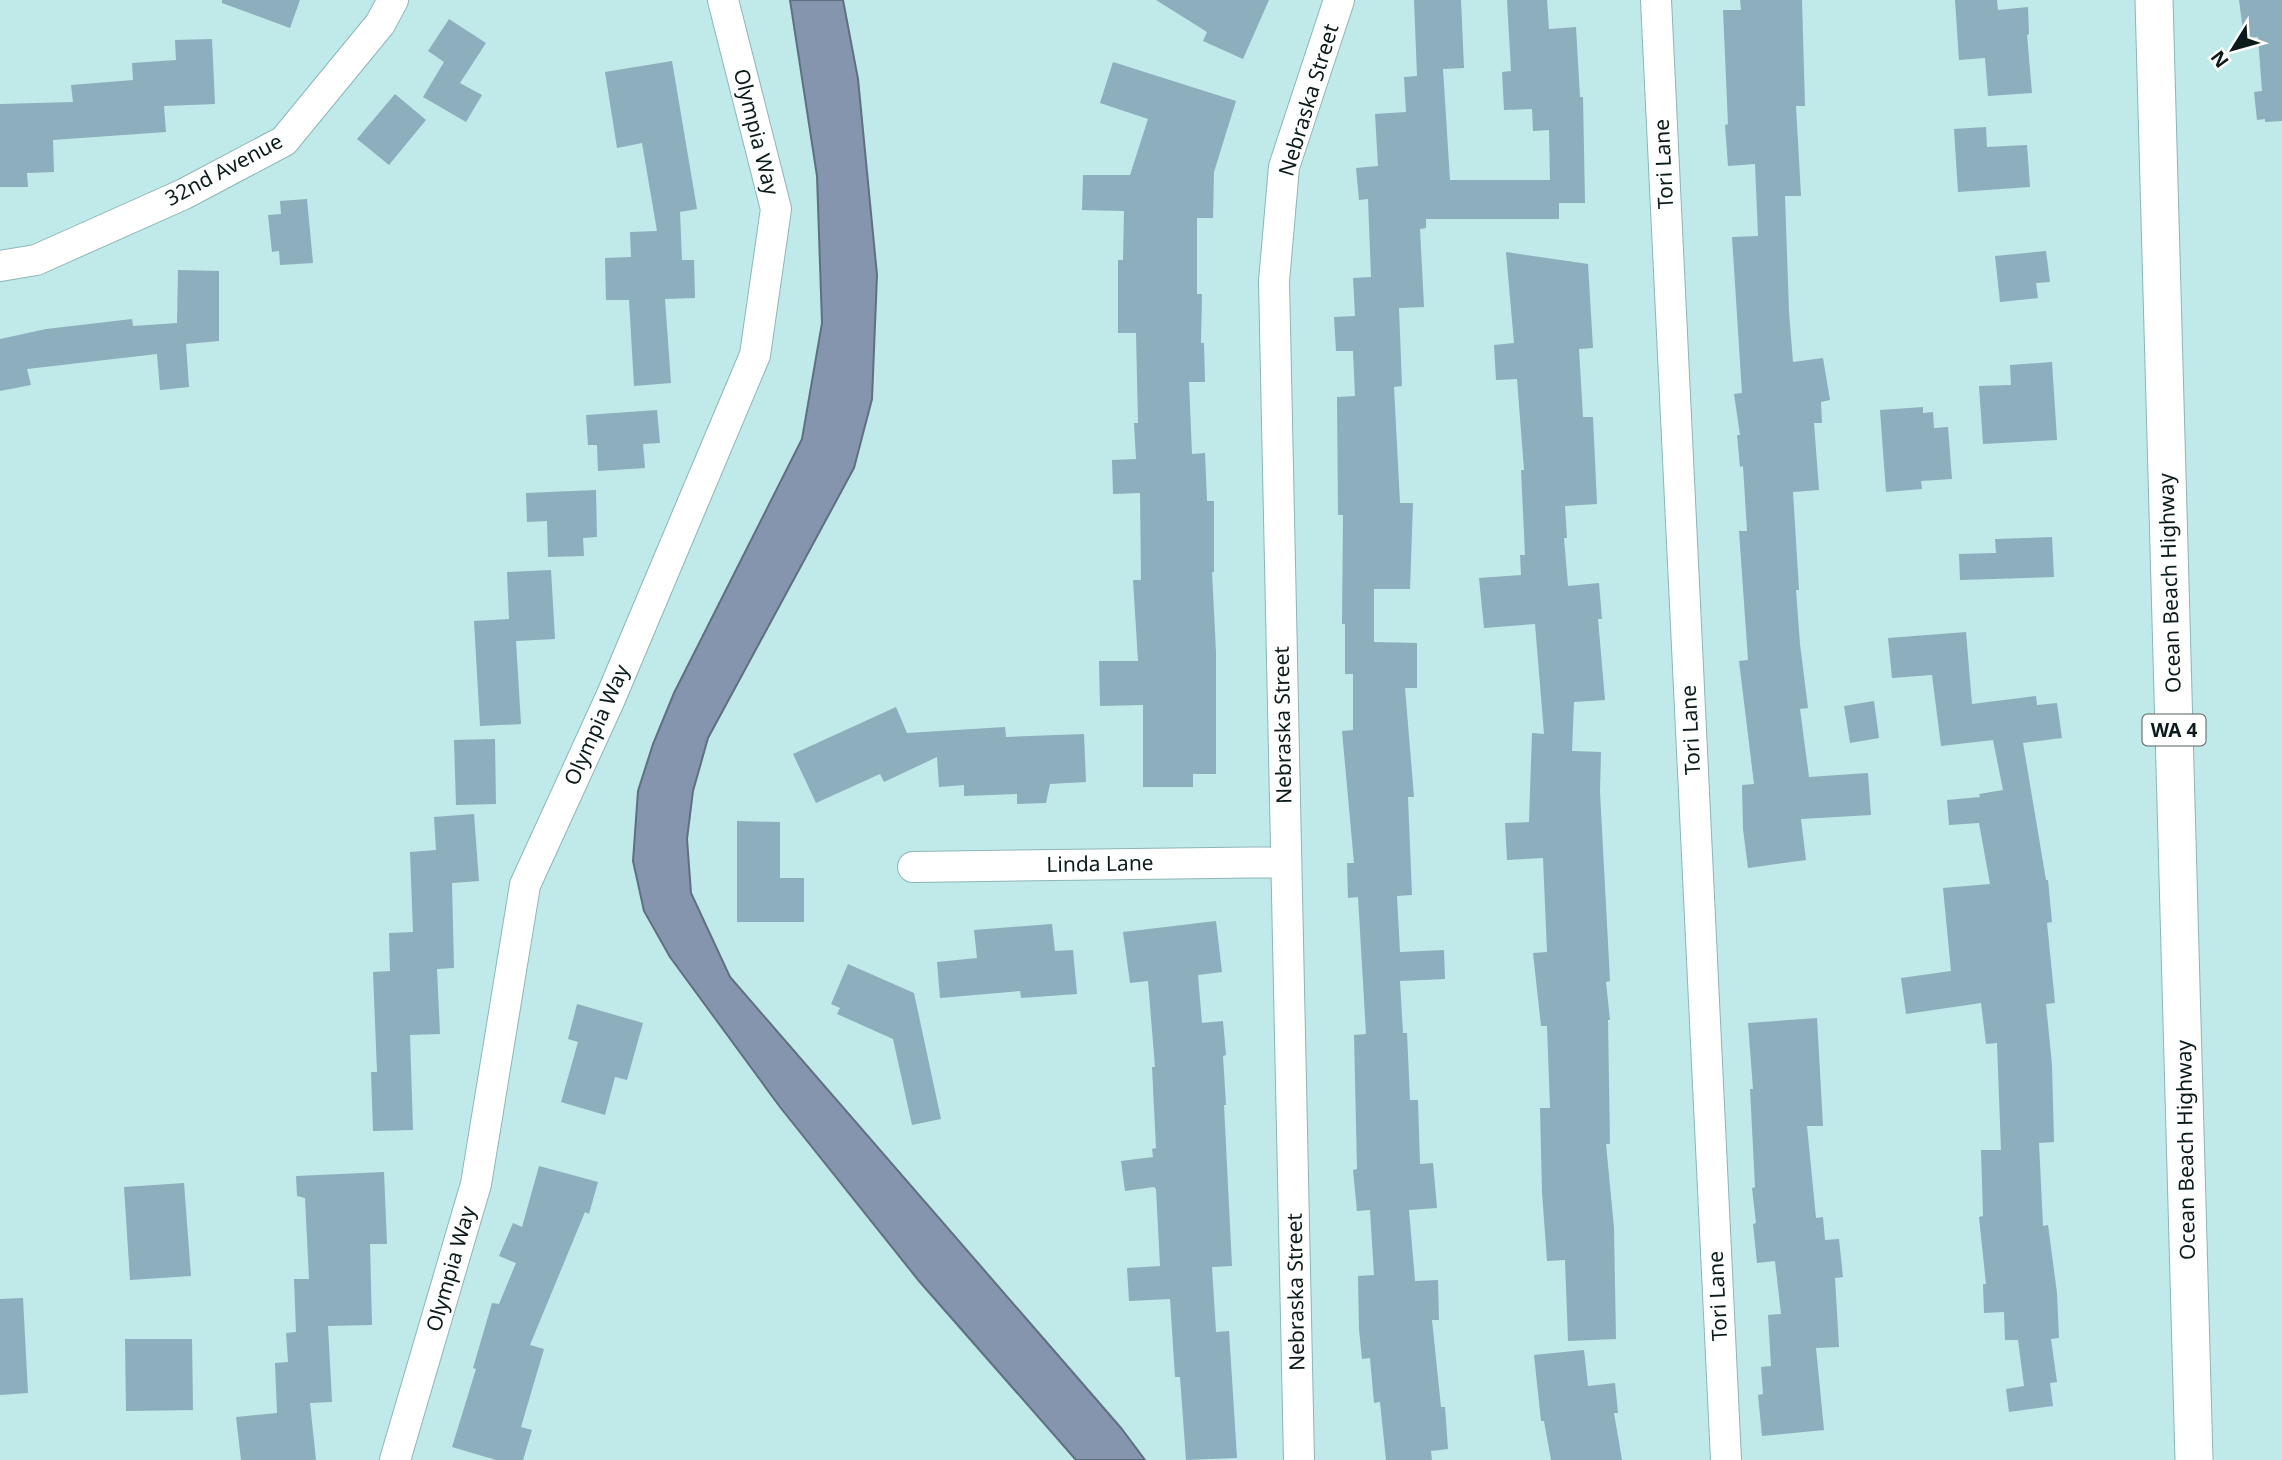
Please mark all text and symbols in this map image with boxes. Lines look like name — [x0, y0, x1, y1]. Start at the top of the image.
north arrow — [2198, 14, 2268, 84]
street label: Nebraska Street — [1272, 20, 1345, 179]
text: N — [2204, 45, 2234, 73]
street label: Olympia Way — [728, 66, 786, 198]
street label: Tori Lane — [1647, 118, 1679, 210]
street label: 32nd Avenue — [160, 126, 287, 212]
street label: Ocean Beach Highway — [2151, 472, 2187, 694]
street label: Nebraska Street — [1267, 645, 1297, 804]
street label: Olympia Way — [557, 660, 635, 789]
street label: Tori Lane — [1674, 684, 1706, 776]
road number: WA 4 — [2142, 715, 2206, 746]
street label: Linda Lane — [1046, 848, 1154, 878]
street label: Ocean Beach Highway — [2169, 1039, 2201, 1260]
street label: Olympia Way — [419, 1202, 481, 1335]
street label: Nebraska Street — [1280, 1212, 1310, 1371]
street label: Tori Lane — [1701, 1250, 1733, 1342]

